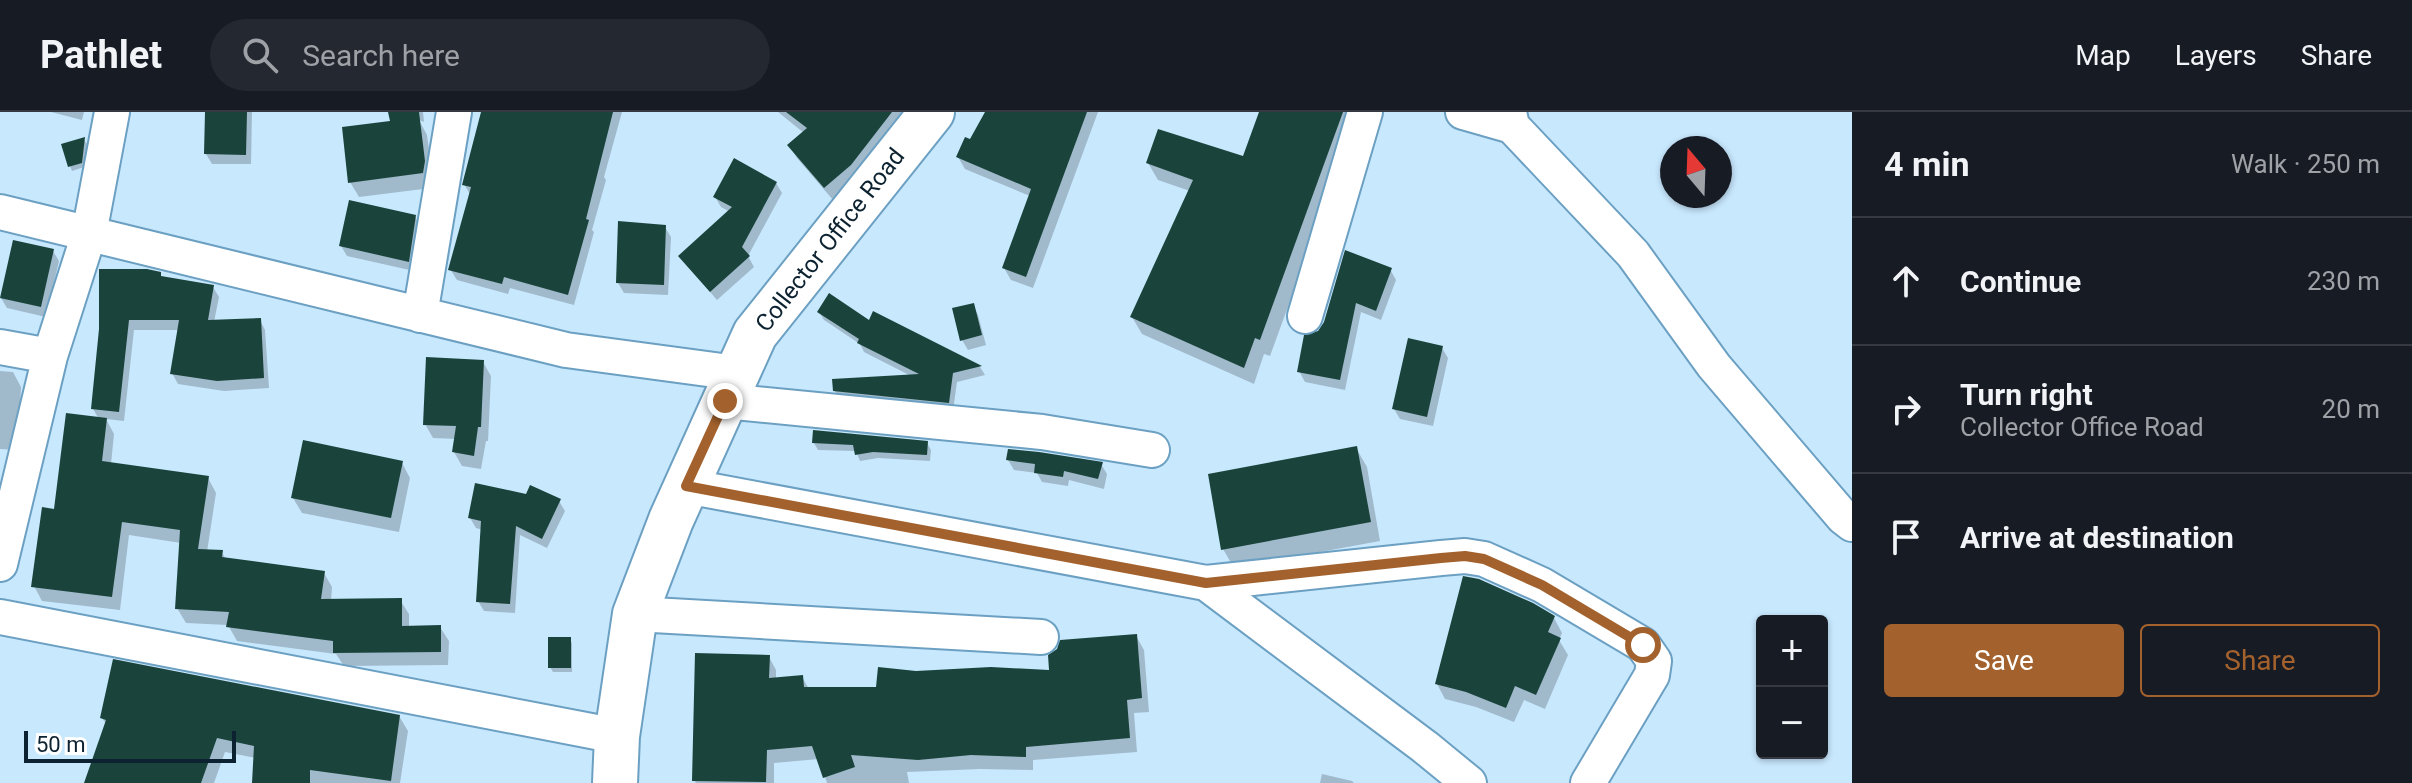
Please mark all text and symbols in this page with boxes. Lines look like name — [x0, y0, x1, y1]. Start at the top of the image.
search box — [210, 19, 770, 91]
text: Pathlet — [40, 33, 162, 77]
icon: search — [238, 33, 282, 77]
text: Search here — [302, 38, 460, 73]
text: Map — [2075, 39, 2131, 72]
text: Layers — [2175, 39, 2257, 72]
text: Share — [2301, 39, 2372, 72]
north arrow — [1660, 136, 1732, 208]
street label: Collector Office Road — [750, 143, 910, 337]
text: 4 min — [1884, 144, 1969, 184]
text: Walk · 250 m — [2231, 149, 2380, 179]
icon: ahead — [1884, 259, 1928, 303]
text: Continue — [1960, 264, 2081, 299]
text: 230 m — [2307, 266, 2380, 296]
text: Turn right — [1960, 377, 2093, 412]
route end — [707, 383, 743, 419]
icon: right — [1884, 387, 1928, 431]
text: 20 m — [2322, 394, 2380, 424]
text: Collector Office Road — [1960, 412, 2204, 442]
icon: arrive — [1884, 515, 1928, 559]
text: Arrive at destination — [1960, 520, 2234, 555]
map controls — [1756, 615, 1828, 759]
button: + — [1756, 615, 1828, 687]
button: Save — [1884, 624, 2124, 697]
button: Share — [2140, 624, 2380, 697]
route start — [1625, 627, 1661, 663]
button: − — [1756, 687, 1828, 759]
scale bar — [24, 727, 236, 763]
text: 50 m — [36, 732, 85, 757]

